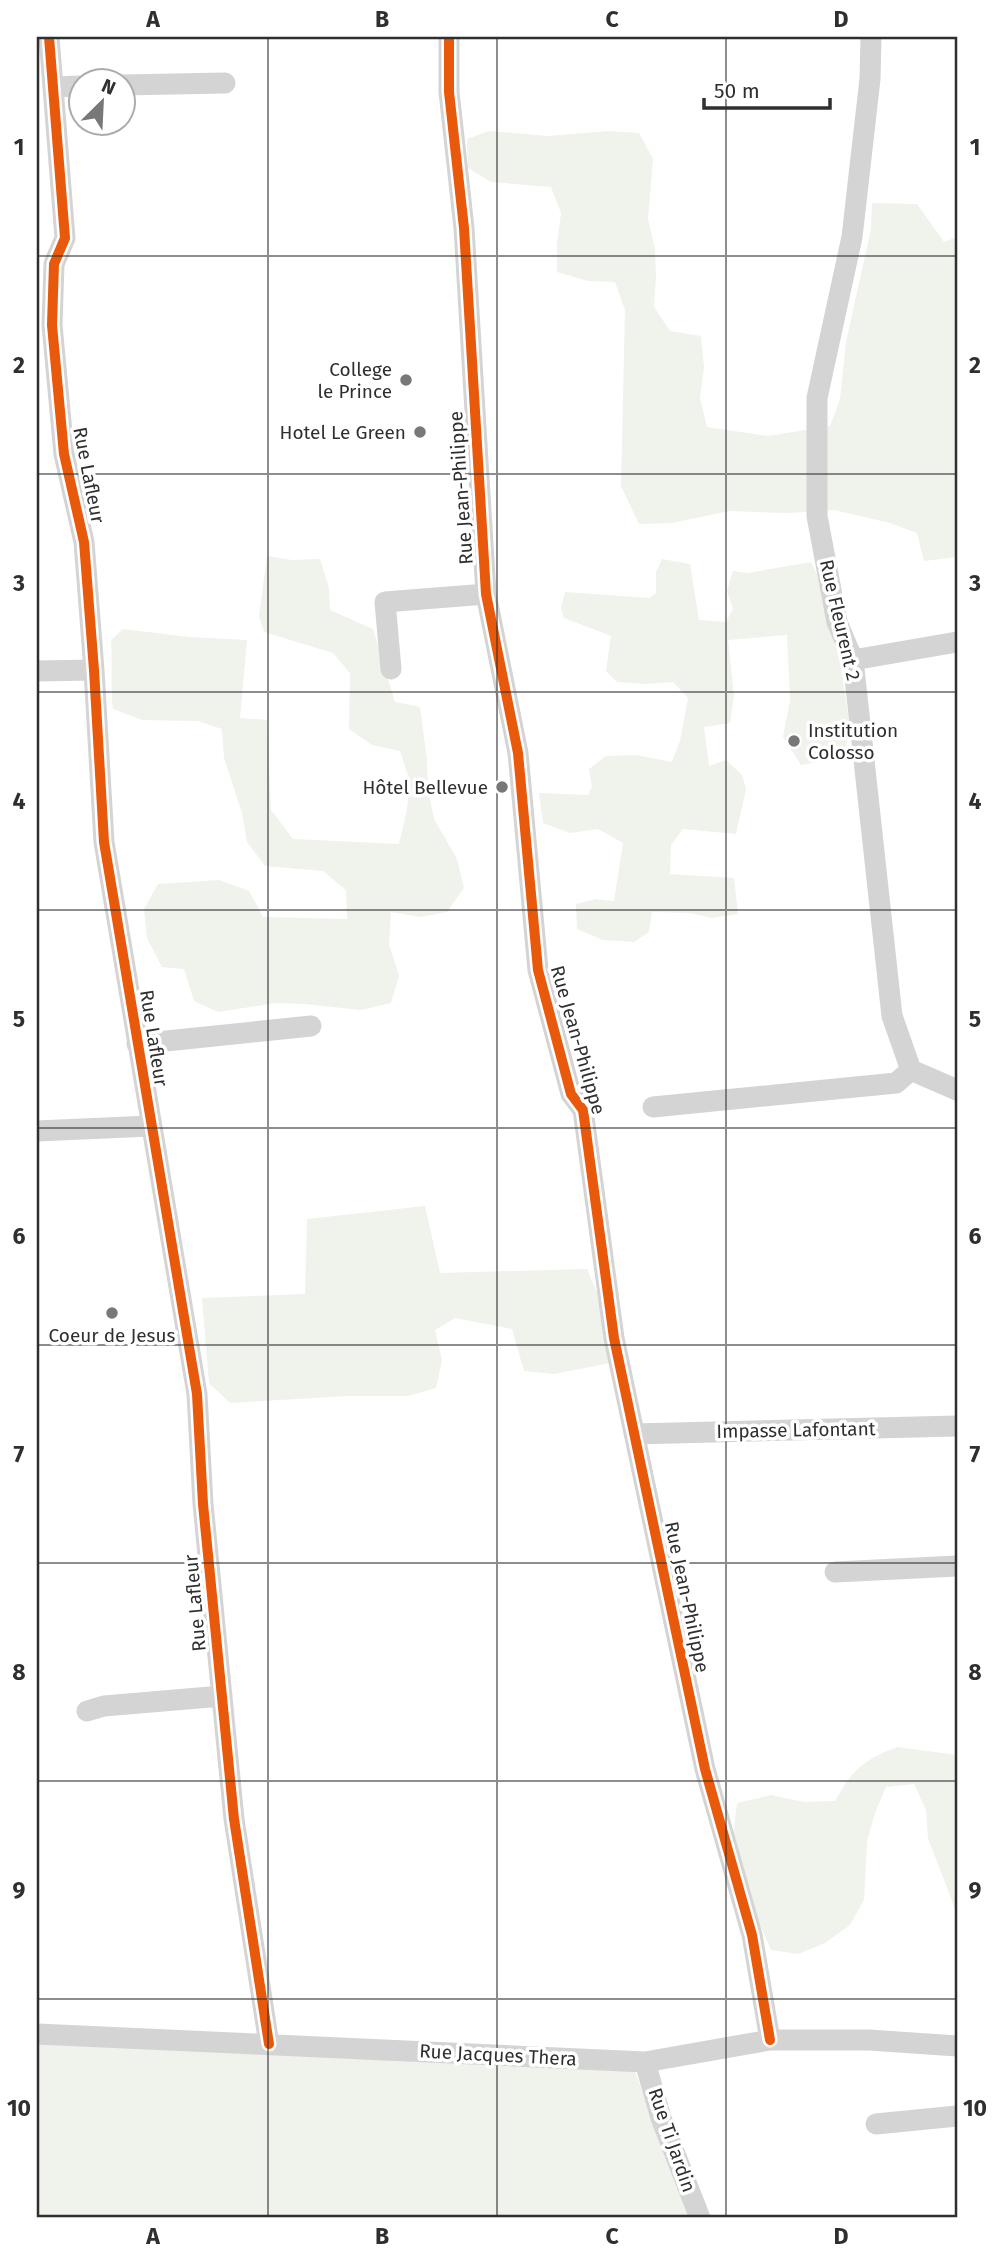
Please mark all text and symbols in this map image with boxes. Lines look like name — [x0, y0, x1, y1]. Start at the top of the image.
text: A — [145, 5, 160, 33]
text: B — [375, 5, 389, 33]
text: C — [605, 5, 619, 33]
text: D — [834, 5, 849, 33]
north arrow — [66, 66, 136, 136]
scale bar — [704, 66, 830, 110]
text: N — [98, 74, 119, 100]
text: 50 m — [714, 78, 760, 104]
text: 1 — [14, 133, 24, 161]
text: 1 — [970, 133, 980, 161]
text: 2 — [13, 351, 25, 379]
text: 2 — [969, 351, 981, 379]
place label: College le Prince — [318, 358, 392, 403]
marker: College le Prince — [398, 372, 414, 388]
street label: Rue Jean-Philippe — [444, 410, 478, 566]
place label: Hotel Le Green — [279, 421, 406, 444]
marker: Hotel Le Green — [412, 424, 428, 440]
street label: Rue Lafleur — [68, 425, 110, 526]
street label: Rue Fleurent 2 — [815, 557, 865, 683]
text: 3 — [12, 569, 25, 597]
text: 3 — [968, 569, 981, 597]
place label: Institution Colosso — [808, 719, 898, 764]
marker: Institution Colosso — [786, 733, 802, 749]
place label: Hôtel Bellevue — [362, 776, 488, 799]
marker: Hôtel Bellevue — [494, 779, 510, 795]
text: 4 — [13, 787, 26, 815]
text: 4 — [969, 787, 982, 815]
street label: Rue Jean-Philippe — [546, 963, 610, 1117]
street label: Rue Lafleur — [135, 988, 173, 1089]
text: 5 — [13, 1005, 25, 1033]
text: 5 — [969, 1005, 981, 1033]
text: 6 — [13, 1222, 26, 1250]
text: 6 — [969, 1222, 982, 1250]
marker: Coeur de Jesus — [104, 1305, 120, 1321]
place label: Coeur de Jesus — [49, 1324, 176, 1347]
street label: Impasse Lafontant — [716, 1417, 876, 1443]
text: 7 — [14, 1440, 25, 1468]
text: 7 — [970, 1440, 981, 1468]
street label: Rue Jean-Philippe — [660, 1519, 714, 1675]
street label: Rue Lafleur — [179, 1553, 211, 1653]
text: 8 — [12, 1658, 26, 1686]
text: 8 — [968, 1658, 982, 1686]
text: 9 — [13, 1876, 26, 1904]
text: 9 — [969, 1876, 982, 1904]
street label: Rue Jacques Thera — [419, 2039, 577, 2071]
street label: Rue Ti Jardin — [643, 2085, 701, 2195]
text: 10 — [7, 2094, 31, 2122]
text: 10 — [963, 2094, 987, 2122]
text: A — [145, 2222, 160, 2250]
text: B — [375, 2222, 389, 2250]
text: C — [605, 2222, 619, 2250]
text: D — [834, 2222, 849, 2250]

